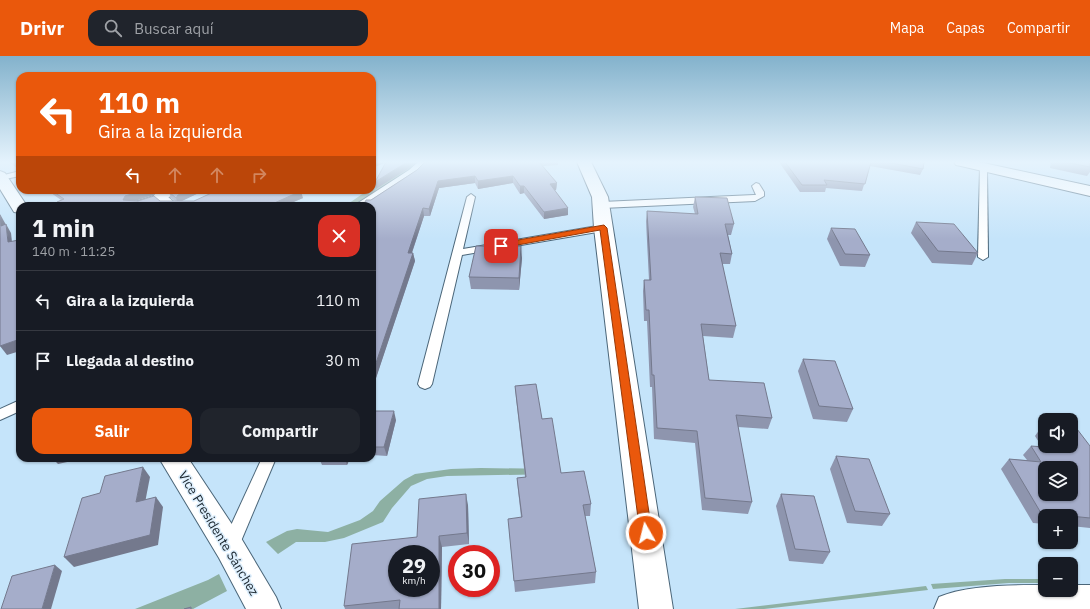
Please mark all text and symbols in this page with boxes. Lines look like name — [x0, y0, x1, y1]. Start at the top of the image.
search box — [88, 10, 368, 46]
text: Drivr — [20, 16, 64, 40]
icon: search — [102, 17, 124, 39]
text: Buscar aquí — [134, 19, 213, 38]
text: Mapa — [890, 19, 924, 37]
text: Capas — [946, 19, 985, 37]
text: Compartir — [1007, 19, 1070, 37]
text: 110 m — [98, 84, 180, 121]
icon: left — [32, 88, 84, 140]
text: Gira a la izquierda — [98, 120, 242, 143]
icon: left — [122, 164, 144, 186]
icon: ahead — [164, 164, 186, 186]
icon: ahead — [206, 164, 228, 186]
icon: right — [248, 164, 270, 186]
text: 1 min — [32, 212, 95, 244]
button: close — [318, 215, 360, 257]
pin — [484, 229, 518, 263]
icon: arrive — [490, 235, 512, 257]
text: 140 m · 11:25 — [32, 243, 115, 260]
icon: left — [32, 290, 54, 312]
text: Gira a la izquierda — [66, 291, 194, 310]
text: 110 m — [316, 291, 360, 310]
icon: arrive — [32, 350, 54, 372]
text: Llegada al destino — [66, 351, 194, 370]
text: 30 m — [325, 351, 360, 370]
button: Salir — [32, 408, 192, 454]
button: Compartir — [200, 408, 360, 454]
map controls — [1038, 413, 1078, 597]
button: sound — [1038, 413, 1078, 453]
button: layers — [1038, 461, 1078, 501]
street label: Vice Presidente Sánchez — [175, 468, 263, 599]
button: + — [1038, 509, 1078, 549]
position arrow — [625, 512, 667, 554]
speed limit sign: 30 — [448, 545, 500, 597]
text: 29 — [402, 552, 426, 579]
button: − — [1038, 557, 1078, 597]
text: km/h — [402, 574, 426, 587]

